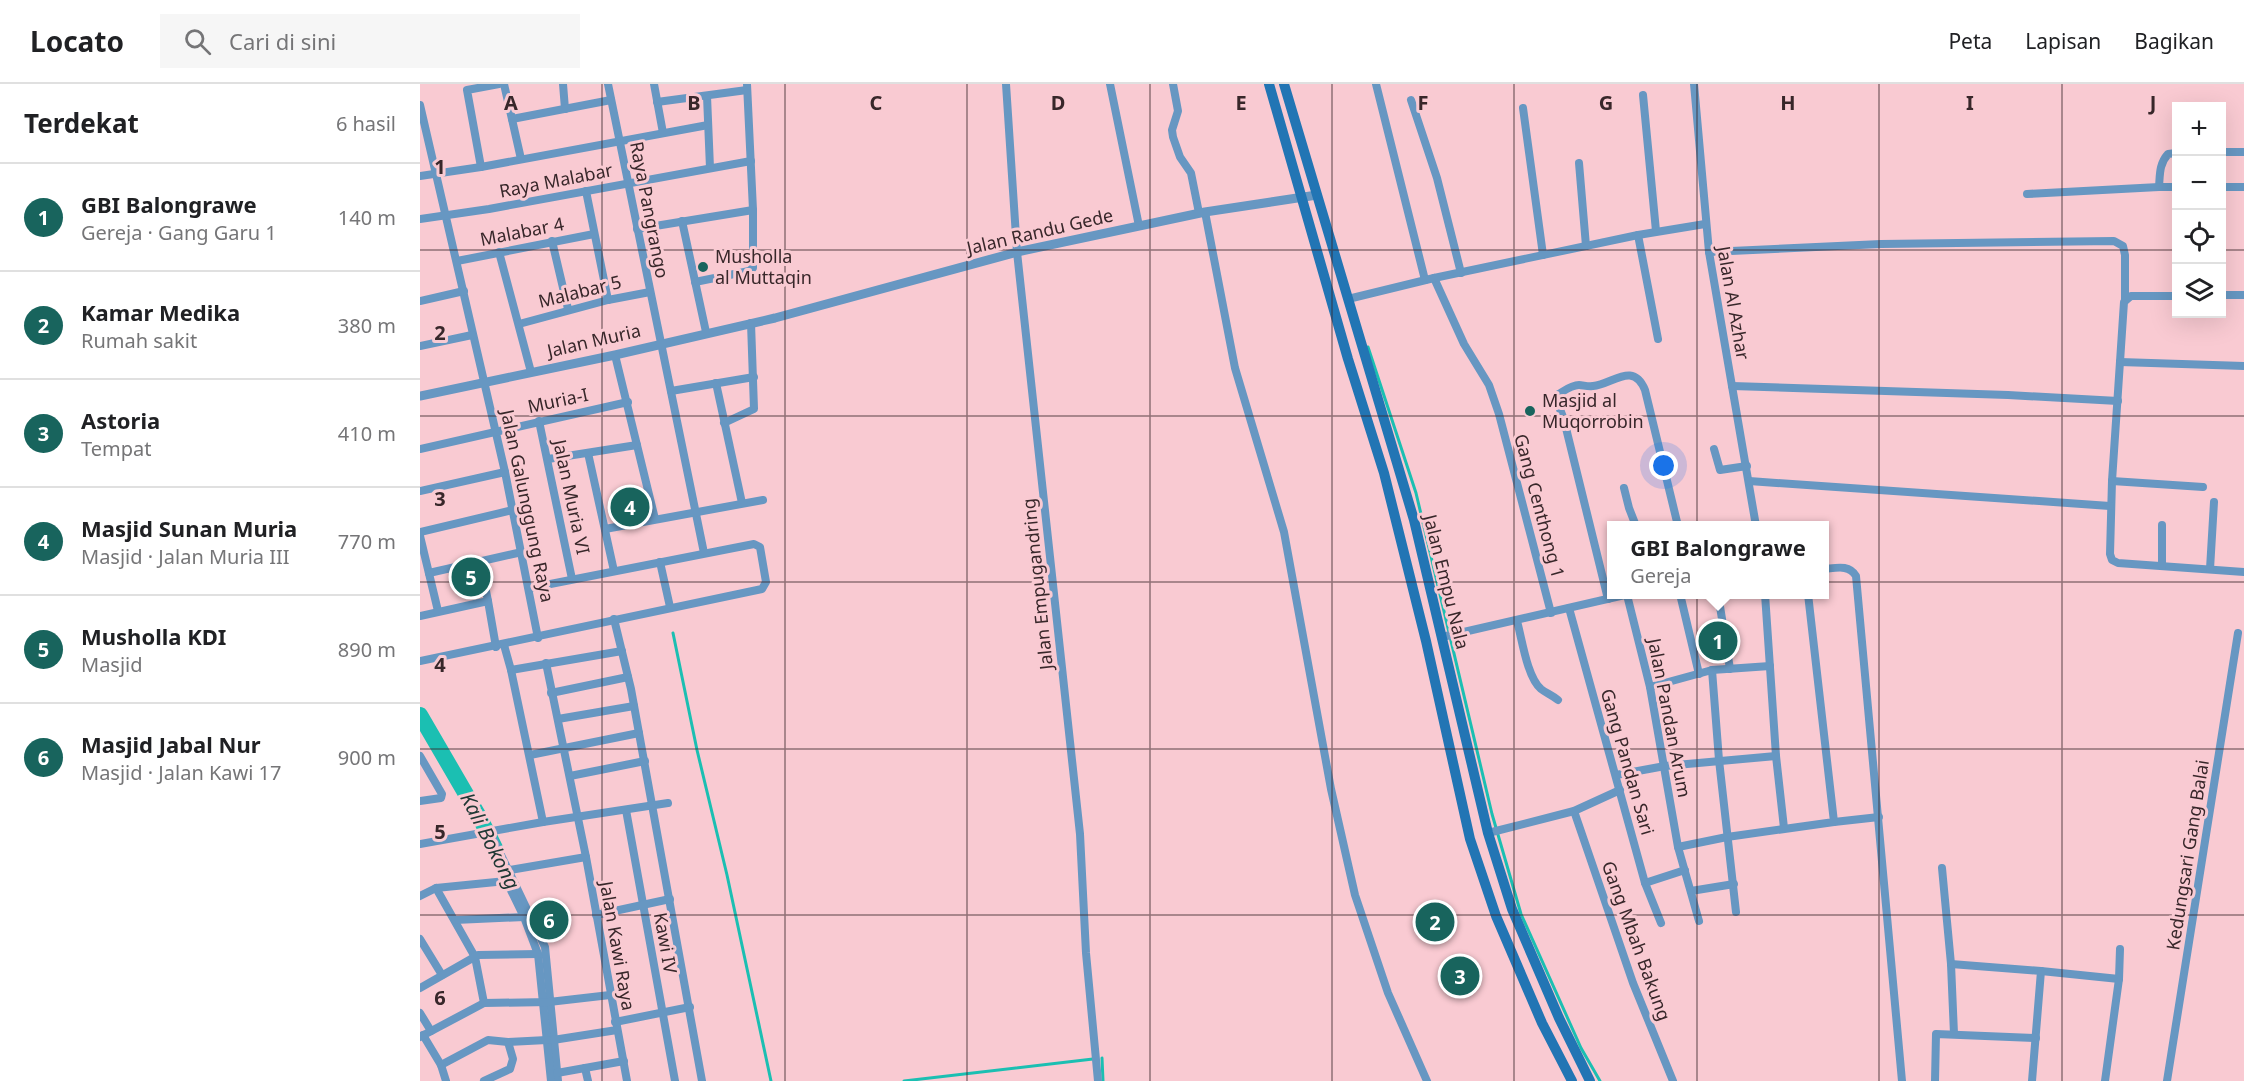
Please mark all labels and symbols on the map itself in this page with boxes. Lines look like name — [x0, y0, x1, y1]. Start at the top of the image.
text: A — [504, 89, 518, 116]
text: B — [687, 89, 701, 116]
text: C — [870, 89, 883, 116]
text: D — [1051, 89, 1065, 116]
text: E — [1235, 89, 1247, 116]
text: F — [1418, 89, 1428, 116]
text: G — [1599, 89, 1613, 116]
text: H — [1780, 89, 1796, 116]
text: I — [1966, 89, 1974, 116]
text: J — [2148, 89, 2156, 116]
street label: Raya Pangrango — [625, 139, 675, 280]
text: 1 — [434, 153, 446, 180]
street label: Raya Malabar — [497, 157, 615, 203]
street label: Jalan Randu Gede — [962, 203, 1115, 260]
street label: Malabar 4 — [478, 211, 566, 251]
street label: Jalan Al Azhar — [1712, 242, 1756, 362]
place label: Musholla al Muttaqin — [715, 244, 812, 289]
marker: Musholla al Muttaqin — [696, 260, 710, 274]
street label: Malabar 5 — [536, 269, 624, 313]
street label: Jalan Muria — [543, 318, 643, 363]
text: 2 — [434, 319, 446, 346]
street label: Muria-I — [525, 382, 590, 418]
place label: Masjid al Muqorrobin — [1542, 388, 1644, 433]
marker: Masjid al Muqorrobin — [1523, 404, 1537, 418]
street label: Jalan Galunggung Raya — [495, 405, 560, 604]
street label: Gang Centhong 1 — [1509, 431, 1571, 581]
street label: Jalan Muria VI — [548, 435, 596, 556]
your location — [1649, 451, 1678, 480]
pin: 4 — [610, 484, 650, 530]
text: 3 — [434, 485, 446, 512]
street label: Jalan Empugandring — [1016, 497, 1058, 673]
street label: Jalan Empu Nala — [1418, 510, 1475, 652]
pin: 5 — [452, 554, 490, 600]
pin: 1 — [1698, 618, 1738, 664]
street label: Jalan Pandan Arum — [1642, 634, 1697, 799]
text: 4 — [434, 651, 446, 678]
street label: Gang Pandan Sari — [1596, 686, 1660, 838]
street label: Kedungsari Gang Balai — [2160, 758, 2214, 952]
water label: Kali Bokong — [455, 788, 527, 894]
text: 5 — [434, 818, 446, 845]
street label: Gang Mbah Bakung — [1597, 858, 1677, 1024]
street label: Jalan Kawi Raya — [594, 877, 641, 1012]
pin: 6 — [530, 898, 568, 942]
pin: 2 — [1416, 900, 1454, 944]
street label: Kawi IV — [649, 910, 683, 975]
pin: 3 — [1440, 954, 1480, 998]
text: 6 — [434, 984, 446, 1011]

